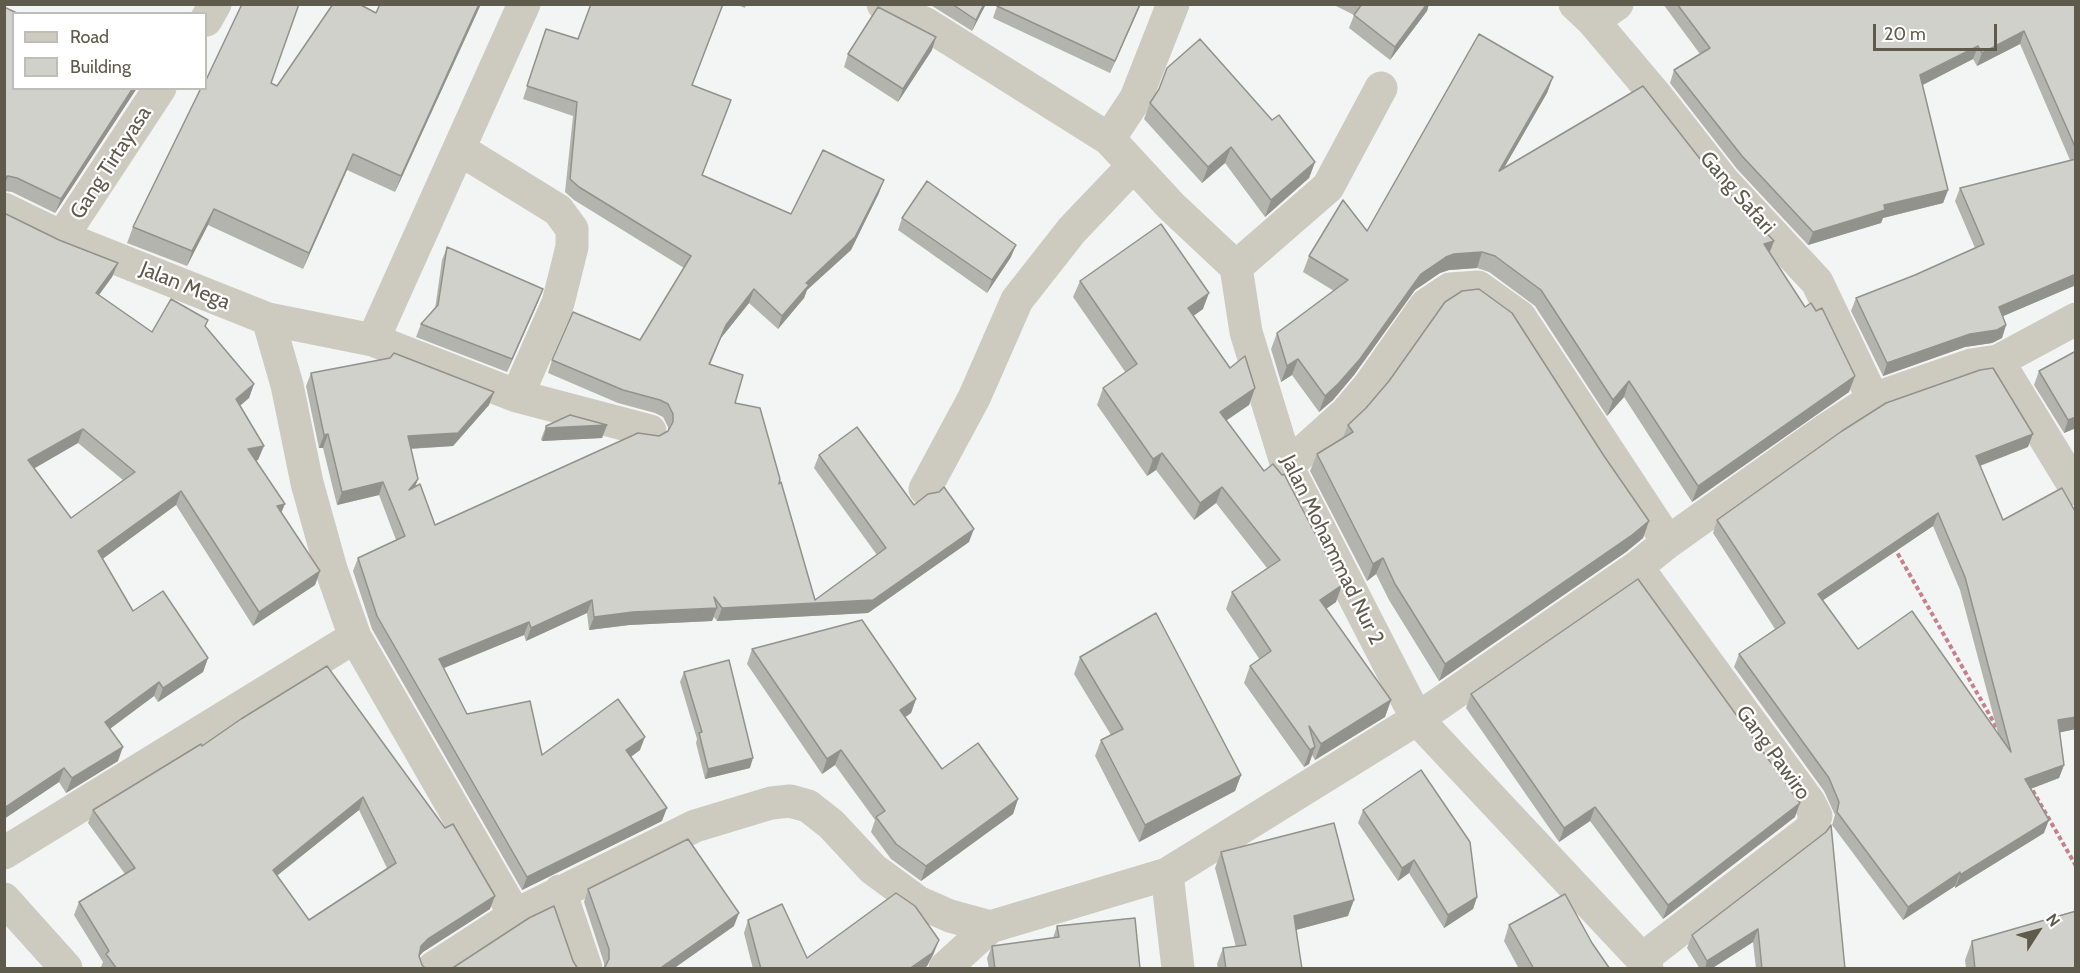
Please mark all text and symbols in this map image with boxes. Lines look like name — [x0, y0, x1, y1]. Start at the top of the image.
legend — [12, 12, 207, 90]
scale bar — [1876, 12, 2000, 50]
text: 20 m — [1884, 23, 1926, 45]
text: Road — [70, 26, 109, 48]
text: Building — [70, 56, 131, 78]
street label: Gang Tirtayasa — [65, 102, 157, 224]
street label: Gang Safari — [1694, 146, 1780, 240]
street label: Jalan Mega — [136, 257, 234, 315]
street label: Jalan Mohammad Nur 2 — [1275, 451, 1389, 649]
street label: Gang Pawiro — [1730, 701, 1816, 805]
north arrow — [2008, 901, 2068, 961]
text: N — [2042, 910, 2064, 930]

